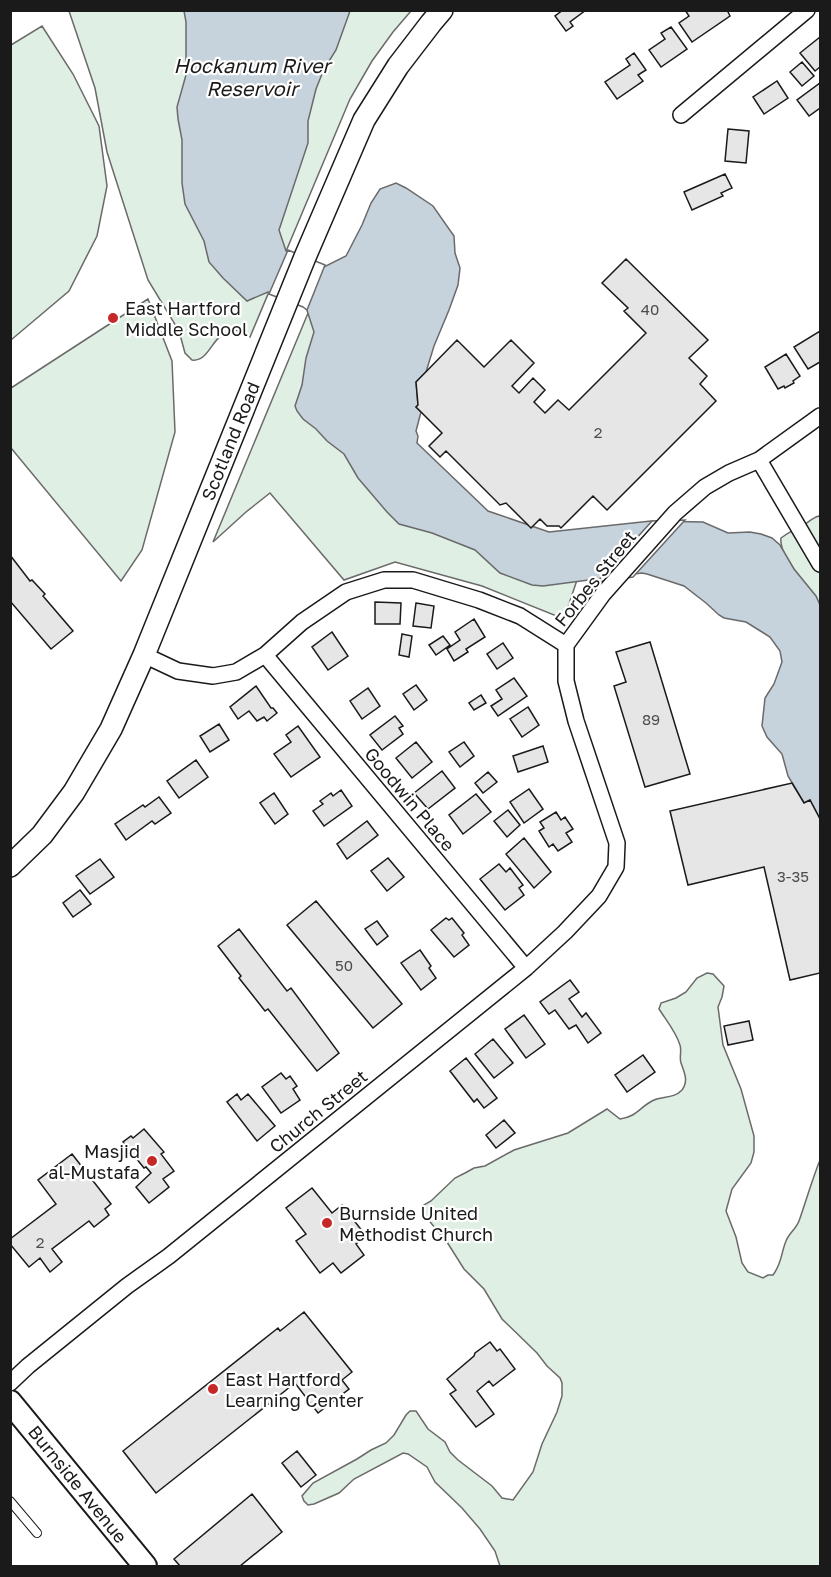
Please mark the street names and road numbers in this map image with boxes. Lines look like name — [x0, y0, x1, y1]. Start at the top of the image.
street label: Scotland Road — [196, 378, 264, 504]
street label: Forbes Street — [550, 526, 640, 630]
street label: Goodwin Place — [360, 743, 460, 855]
street label: Church Street — [265, 1065, 371, 1157]
street label: Burnside Avenue — [24, 1421, 132, 1547]

